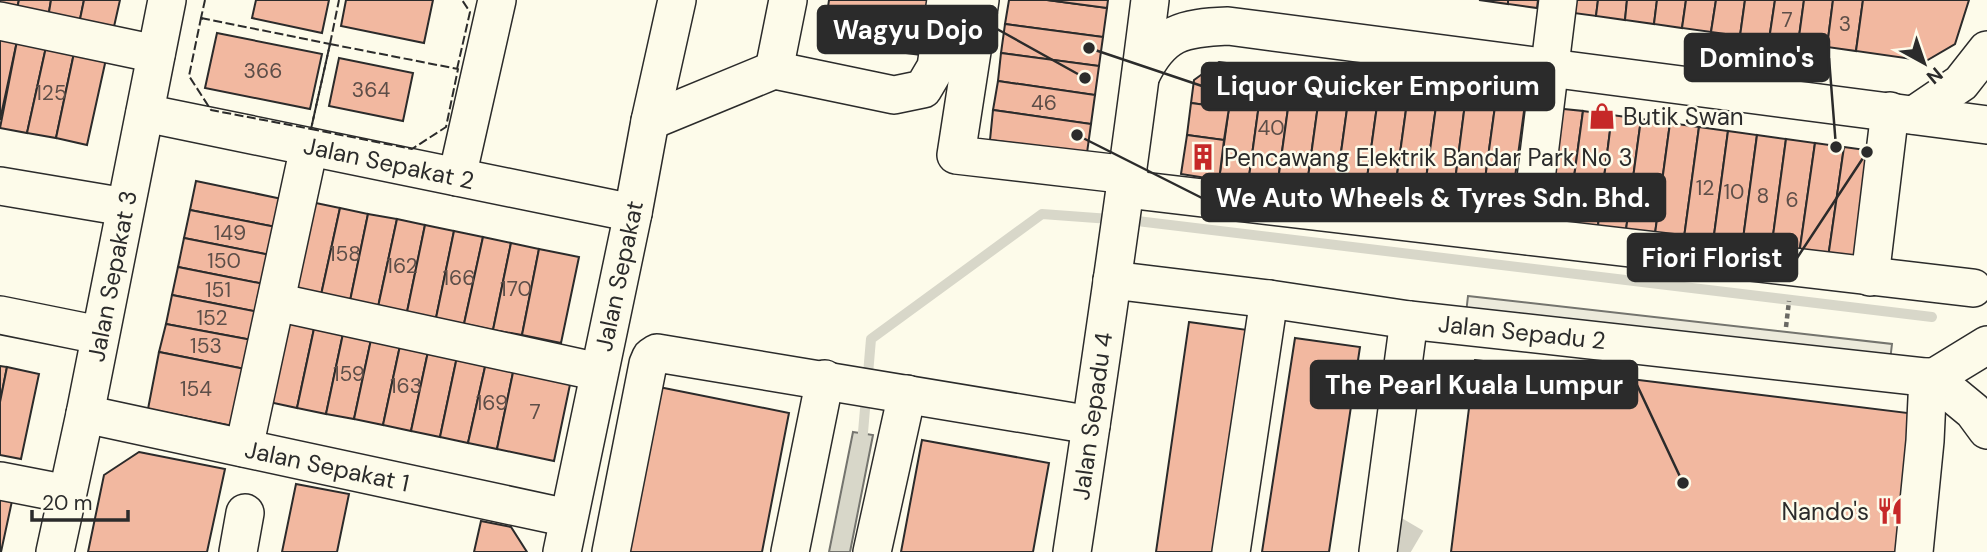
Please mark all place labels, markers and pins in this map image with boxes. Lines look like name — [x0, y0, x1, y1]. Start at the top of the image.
callout: Wagyu Dojo — [818, 6, 997, 53]
callout: Domino's — [1685, 34, 1829, 81]
callout: Liquor Quicker Emporium — [1202, 63, 1554, 110]
shop icon: Butik Swan — [1587, 101, 1617, 131]
place label: Butik Swan — [1623, 101, 1744, 132]
building icon: Pencawang Elektrik Bandar Park No 3 — [1188, 142, 1218, 172]
place label: Pencawang Elektrik Bandar Park No 3 — [1224, 142, 1633, 173]
callout: We Auto Wheels & Tyres Sdn. Bhd. — [1202, 174, 1665, 221]
callout: Fiori Florist — [1628, 234, 1797, 281]
callout: The Pearl Kuala Lumpur — [1311, 361, 1637, 408]
place label: Nando's — [1781, 496, 1869, 527]
restaurant icon: Nando's — [1875, 496, 1905, 526]

